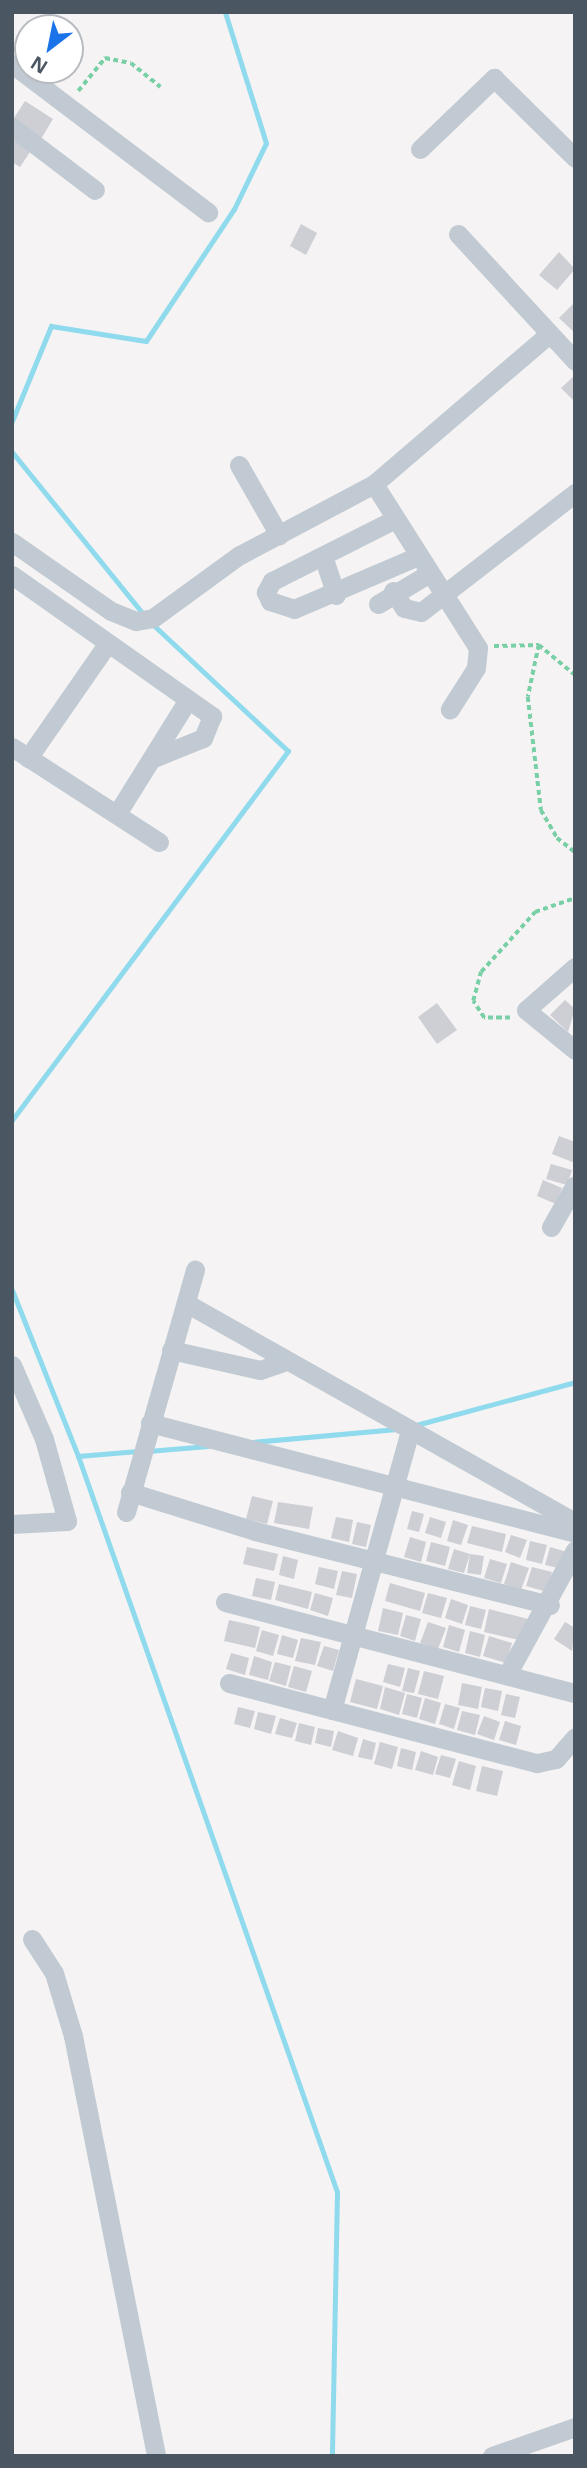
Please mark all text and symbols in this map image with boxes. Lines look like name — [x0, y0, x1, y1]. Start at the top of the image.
north arrow — [14, 14, 84, 84]
text: N — [25, 50, 52, 80]

